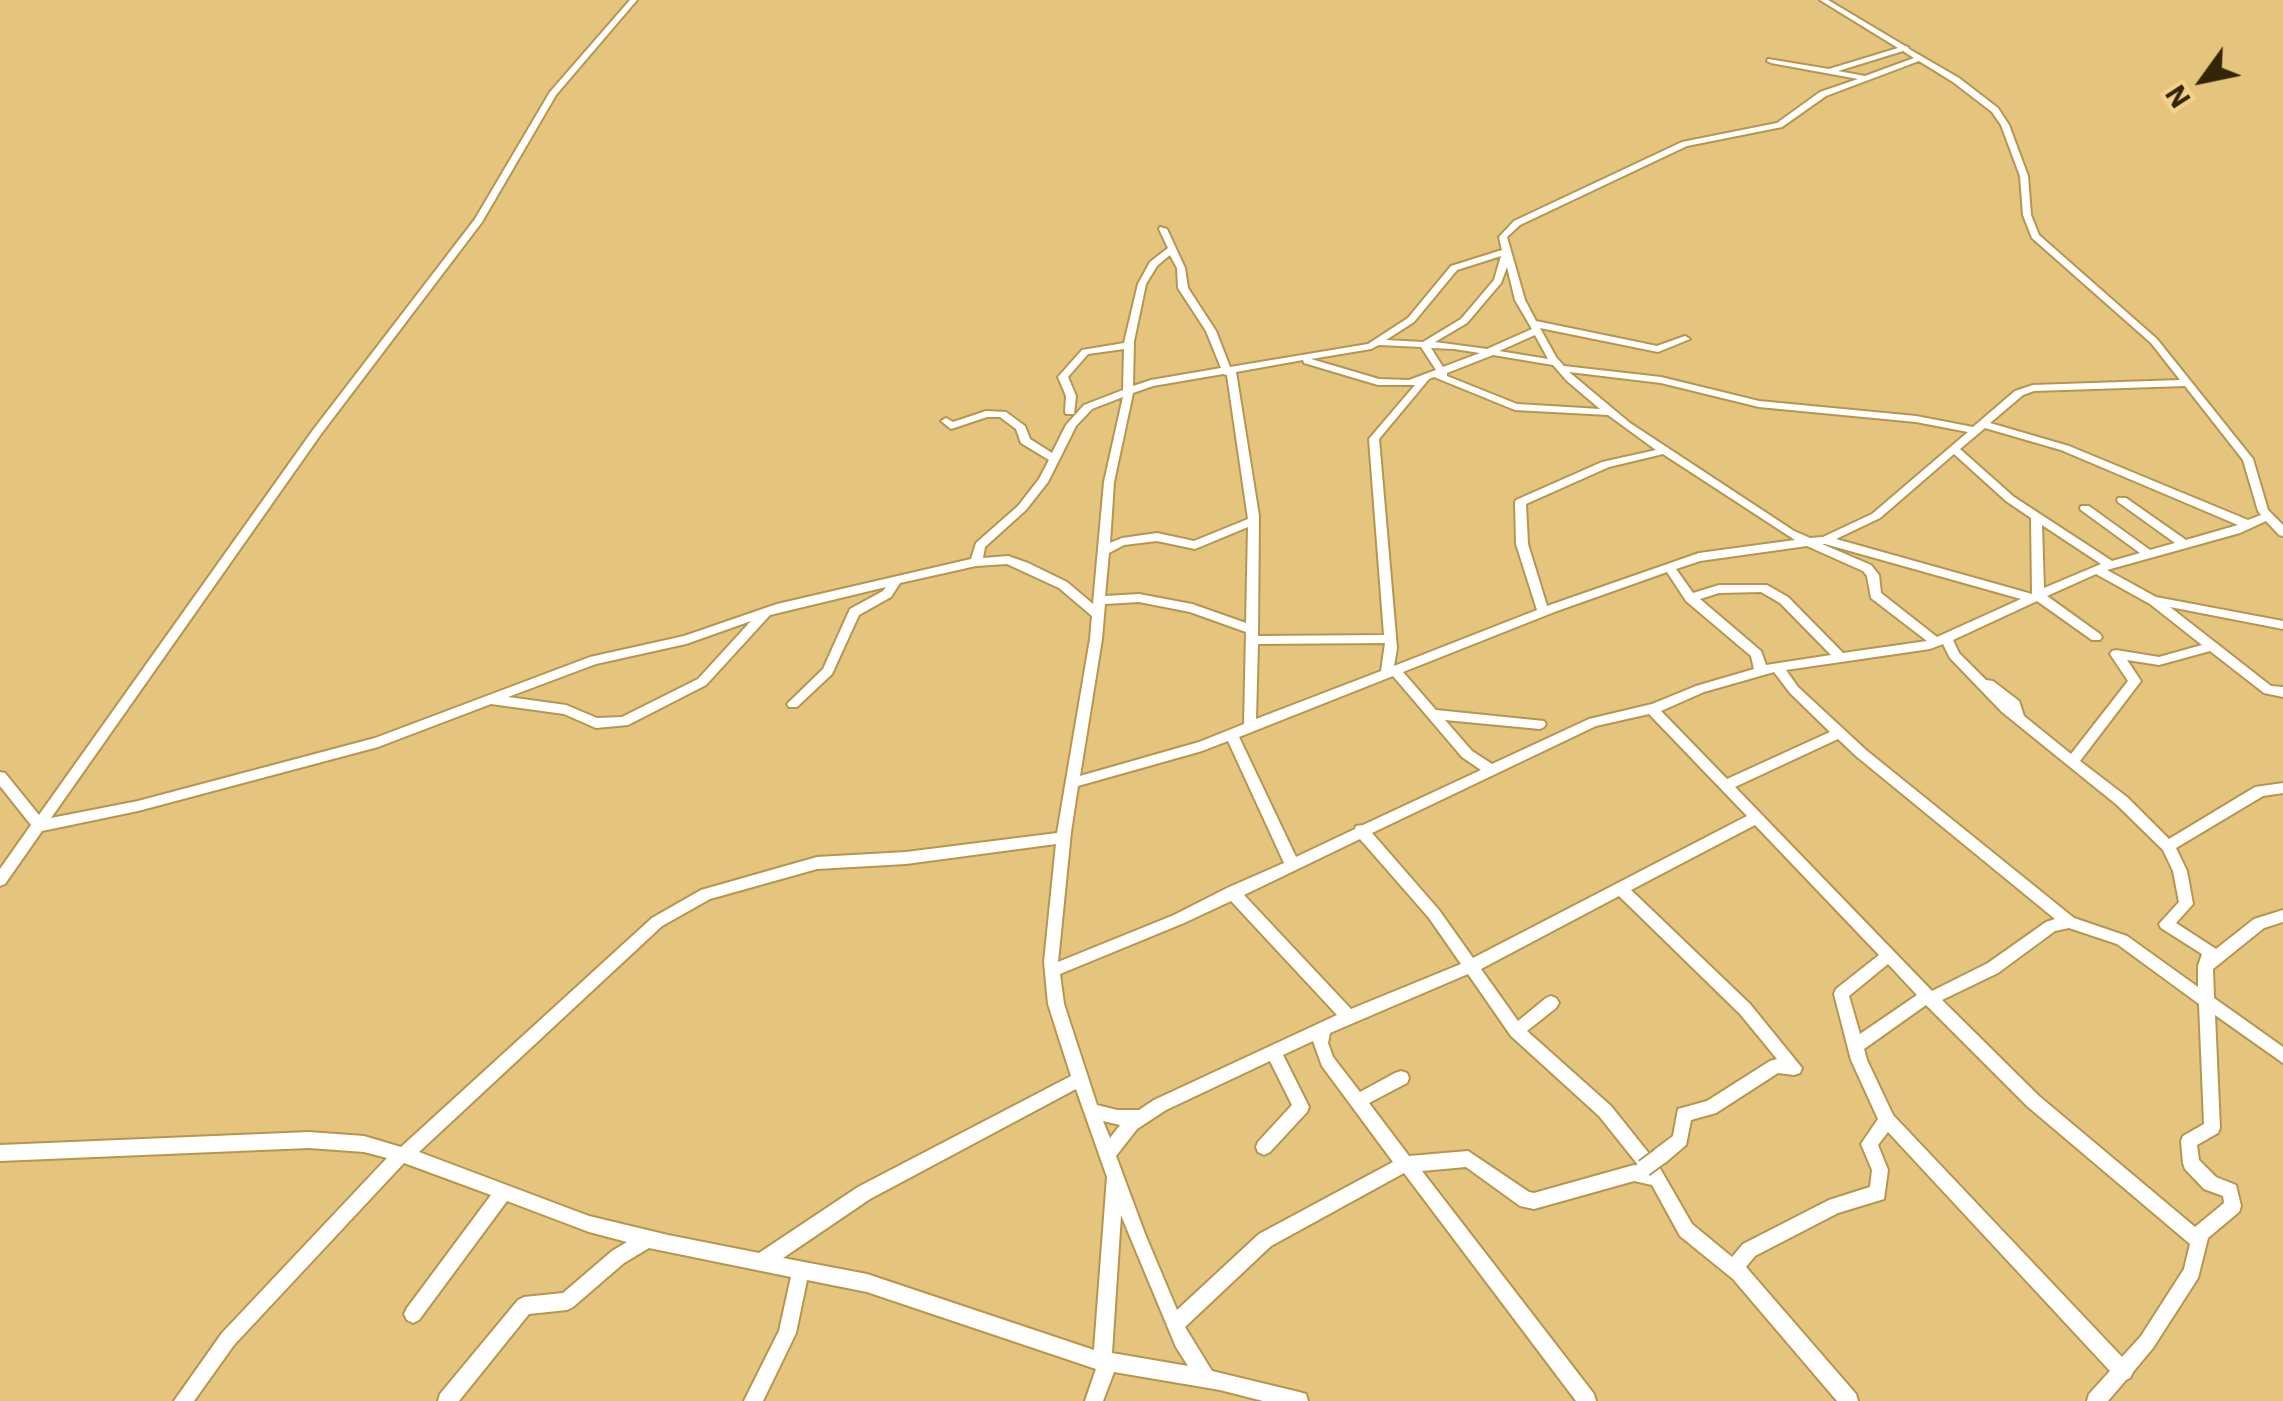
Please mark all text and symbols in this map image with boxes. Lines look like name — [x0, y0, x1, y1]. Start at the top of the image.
north arrow — [2153, 30, 2253, 130]
text: N — [2156, 78, 2198, 115]

